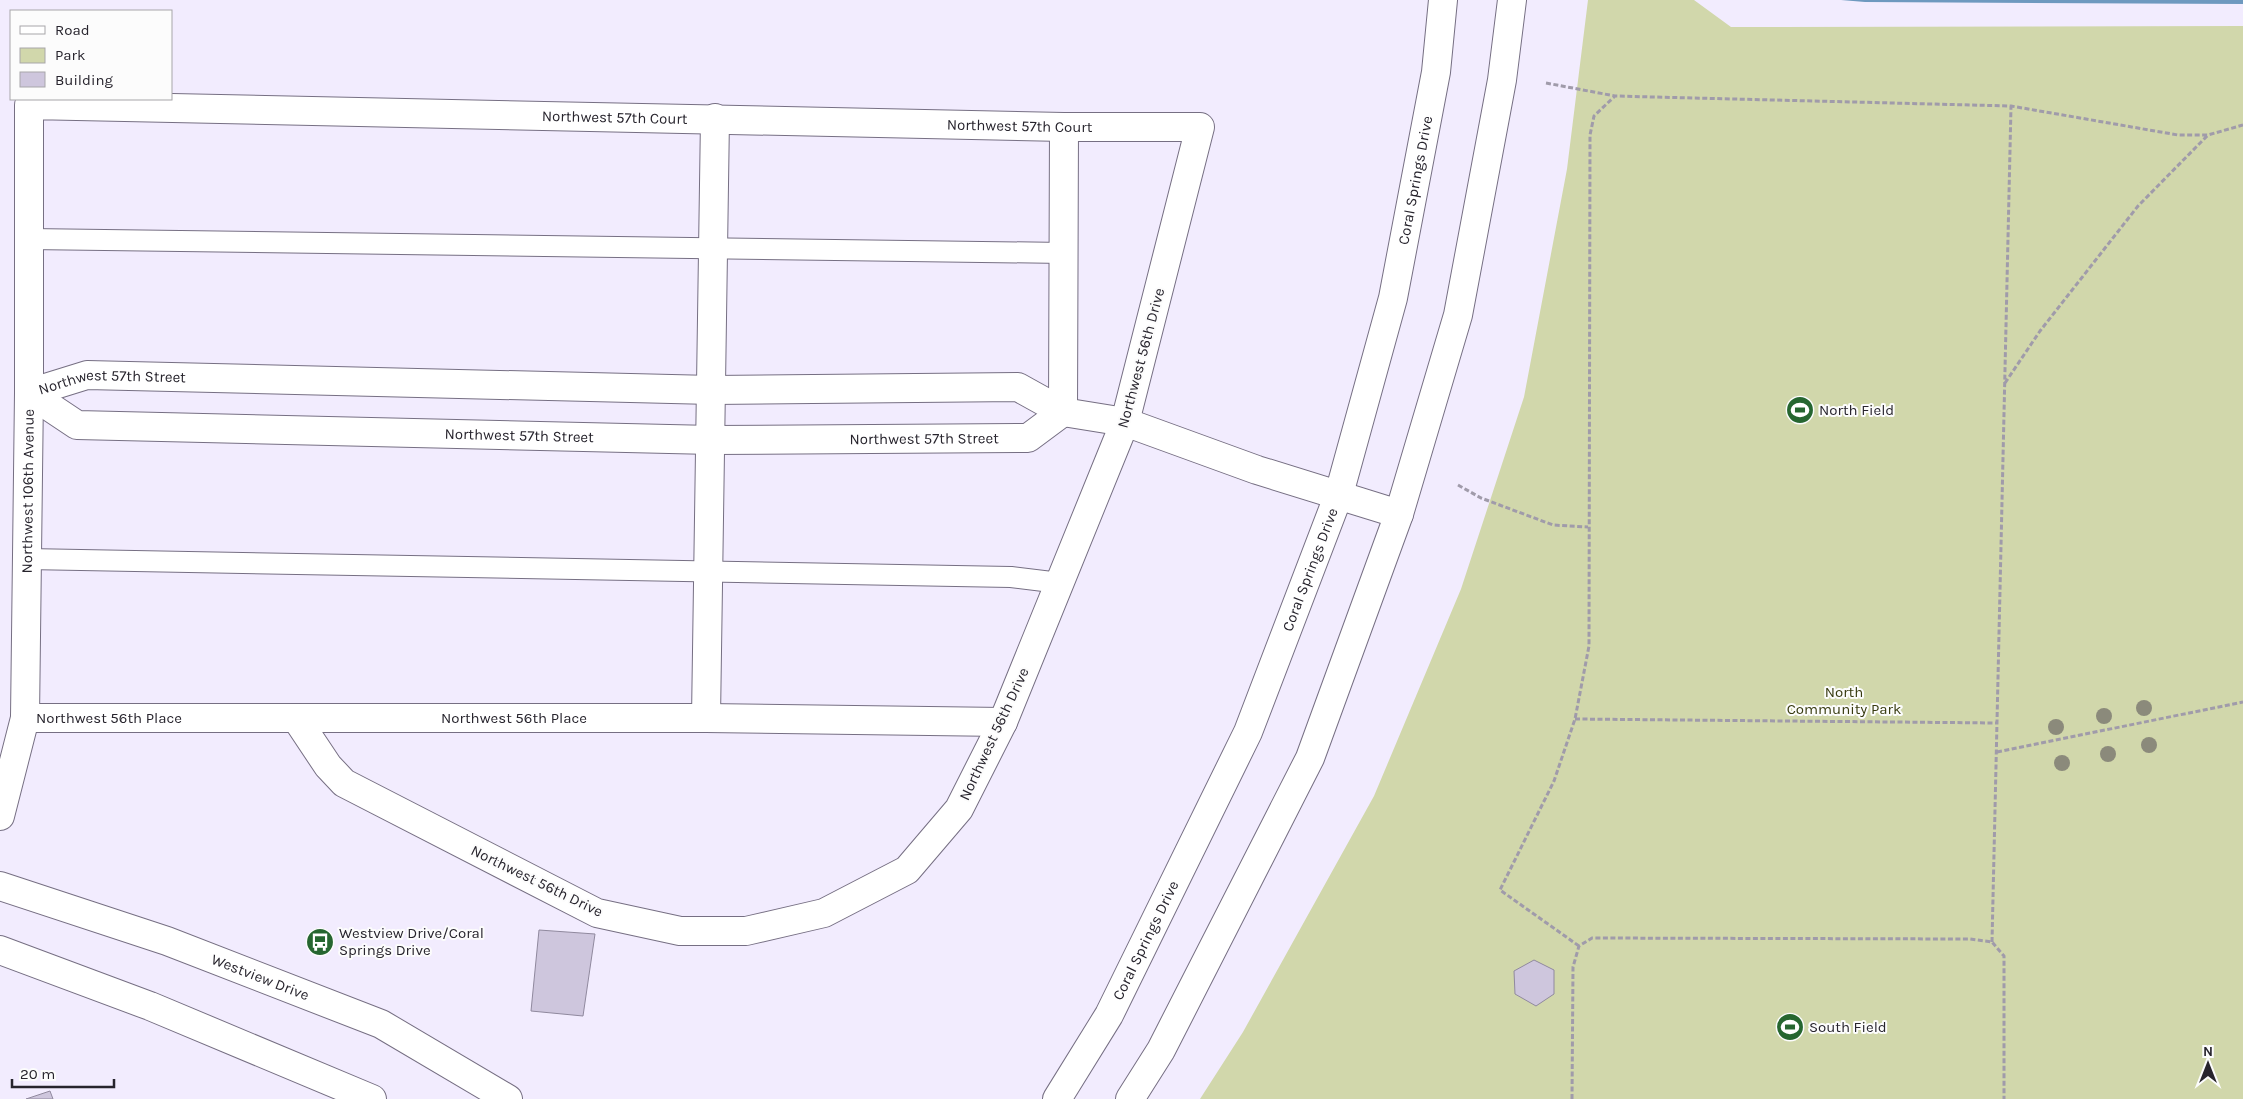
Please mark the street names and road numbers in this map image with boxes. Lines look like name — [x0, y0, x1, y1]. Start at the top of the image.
street label: Northwest 57th Court — [542, 107, 688, 128]
street label: Coral Springs Drive — [1394, 114, 1436, 246]
street label: Northwest 57th Court — [947, 116, 1093, 136]
street label: Northwest 56th Drive — [1114, 286, 1168, 430]
street label: Northwest 57th Street — [36, 366, 186, 399]
street label: Northwest 106th Avenue — [18, 409, 38, 573]
street label: Northwest 57th Street — [444, 425, 594, 446]
street label: Northwest 57th Street — [849, 429, 999, 448]
street label: Coral Springs Drive — [1278, 505, 1342, 634]
street label: Northwest 56th Drive — [955, 665, 1033, 803]
street label: Northwest 56th Place — [36, 709, 182, 727]
street label: Northwest 56th Place — [441, 709, 587, 727]
street label: Northwest 56th Drive — [468, 841, 606, 921]
street label: Coral Springs Drive — [1109, 878, 1183, 1003]
street label: Westview Drive — [209, 950, 312, 1004]

